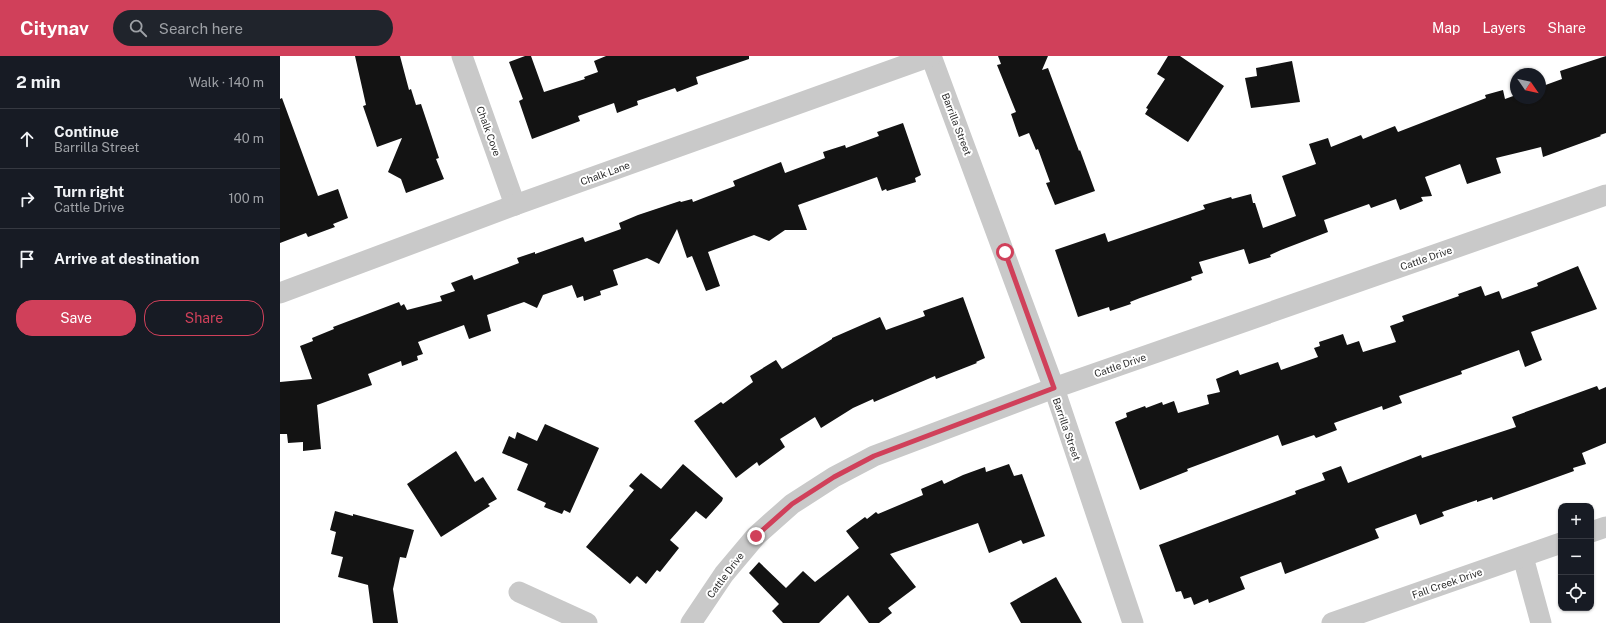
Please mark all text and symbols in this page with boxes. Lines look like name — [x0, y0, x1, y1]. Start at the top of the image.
search box — [113, 10, 393, 46]
text: Citynav — [20, 17, 89, 39]
icon: search — [127, 17, 149, 39]
text: Search here — [159, 20, 243, 37]
text: Map — [1432, 20, 1460, 36]
text: Layers — [1482, 20, 1526, 36]
text: Share — [1548, 20, 1586, 36]
north arrow — [1510, 68, 1546, 104]
text: 2 min — [16, 72, 61, 92]
text: Walk · 140 m — [189, 75, 264, 90]
street label: Barrilla Street — [940, 91, 974, 157]
street label: Chalk Cove — [474, 104, 504, 158]
text: Continue — [54, 123, 119, 140]
icon: ahead — [16, 128, 38, 150]
text: 40 m — [233, 131, 264, 146]
text: Barrilla Street — [54, 140, 139, 155]
street label: Chalk Lane — [579, 158, 632, 187]
text: Turn right — [54, 183, 124, 200]
icon: right — [16, 188, 38, 210]
text: 100 m — [228, 191, 264, 206]
text: Cattle Drive — [54, 200, 124, 215]
route start — [996, 243, 1014, 261]
street label: Cattle Drive — [1398, 243, 1454, 272]
icon: arrive — [16, 248, 38, 270]
text: Arrive at destination — [54, 250, 199, 267]
button: Save — [16, 300, 136, 336]
button: Share — [144, 300, 264, 336]
street label: Cattle Drive — [1092, 350, 1148, 379]
street label: Barrilla Street — [1051, 396, 1083, 462]
map controls — [1558, 503, 1594, 611]
button: + — [1558, 503, 1594, 539]
route end — [747, 527, 765, 545]
button: − — [1558, 539, 1594, 575]
street label: Cattle Drive — [704, 549, 746, 600]
street label: Fall Creek Drive — [1410, 565, 1484, 601]
button: locate — [1558, 575, 1594, 611]

